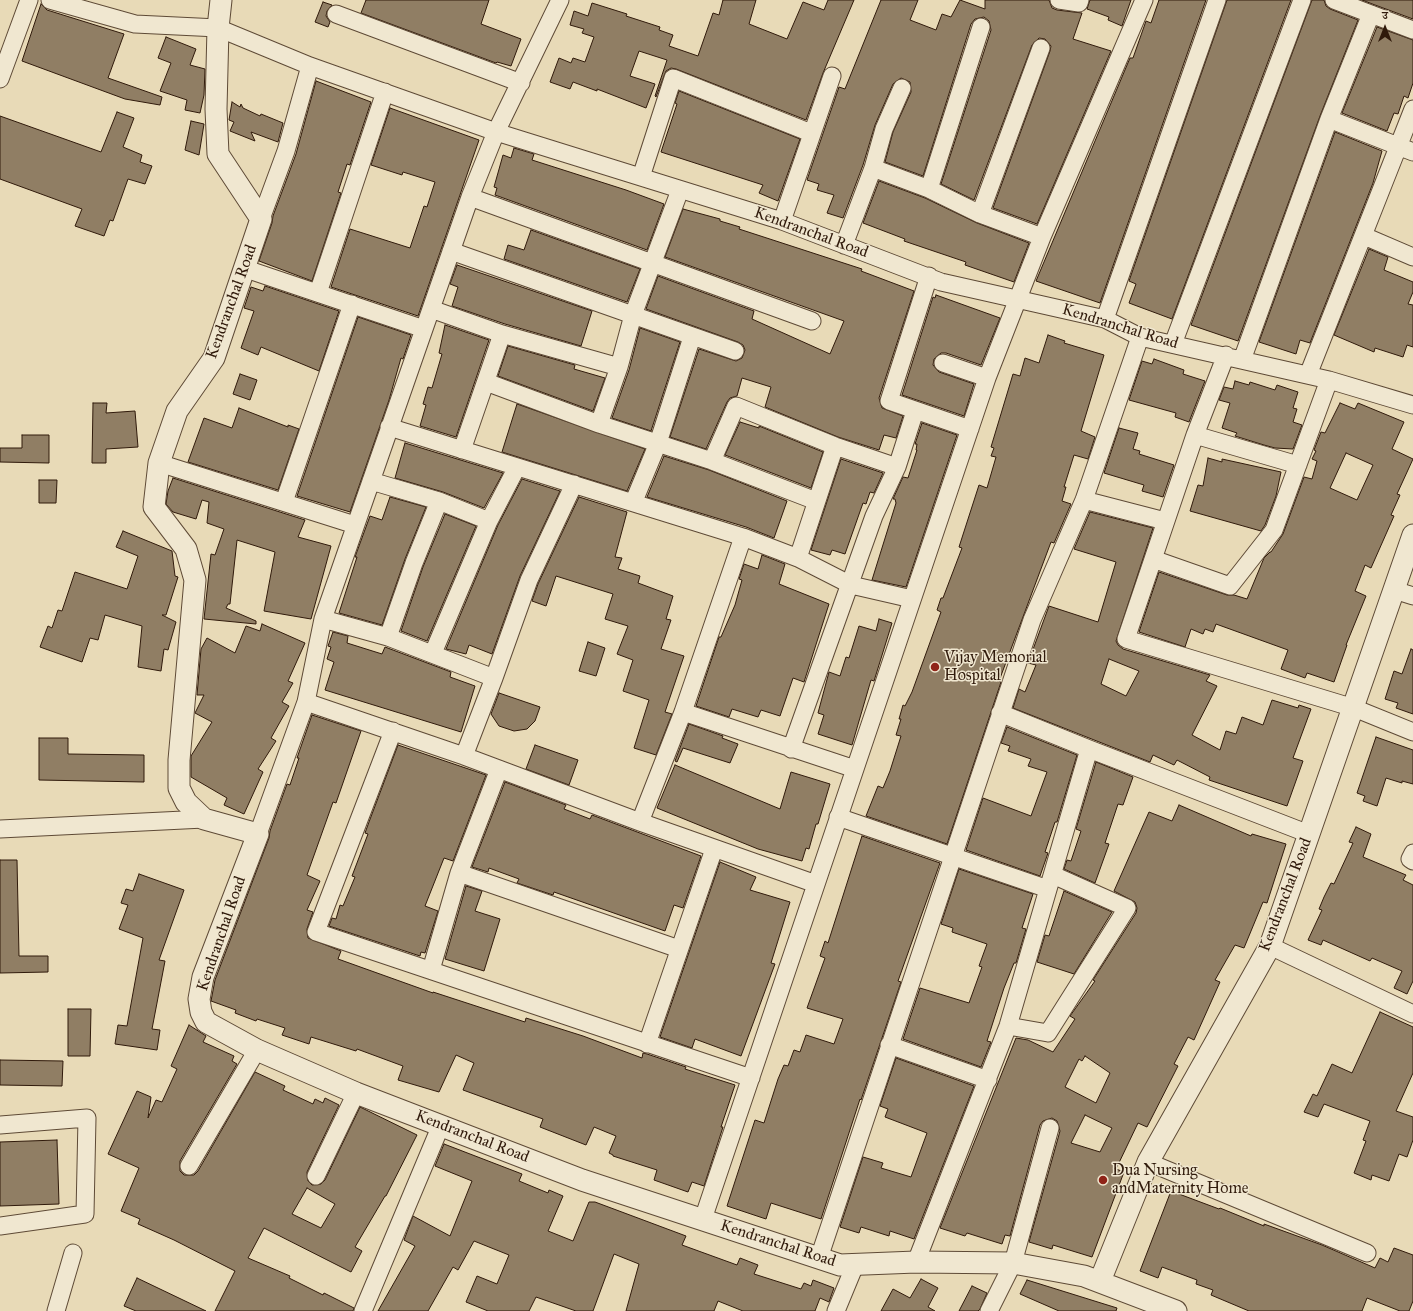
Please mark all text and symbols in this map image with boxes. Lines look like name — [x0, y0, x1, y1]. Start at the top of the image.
north arrow — [1365, 8, 1405, 48]
text: उ — [1382, 9, 1388, 22]
street label: Kendranchal Road — [751, 203, 871, 263]
street label: Kendranchal Road — [202, 242, 262, 362]
street label: Kendranchal Road — [1060, 300, 1180, 354]
place label: Vijay Memorial Hospital — [944, 648, 1047, 686]
marker: Vijay Memorial Hospital — [929, 661, 941, 673]
street label: Kendranchal Road — [1255, 835, 1317, 955]
street label: Kendranchal Road — [193, 874, 251, 994]
street label: Kendranchal Road — [412, 1106, 532, 1168]
place label: Dua Nursing andMaternity Home — [1112, 1161, 1248, 1199]
marker: Dua Nursing andMaternity Home — [1097, 1174, 1109, 1186]
street label: Kendranchal Road — [718, 1216, 838, 1272]

